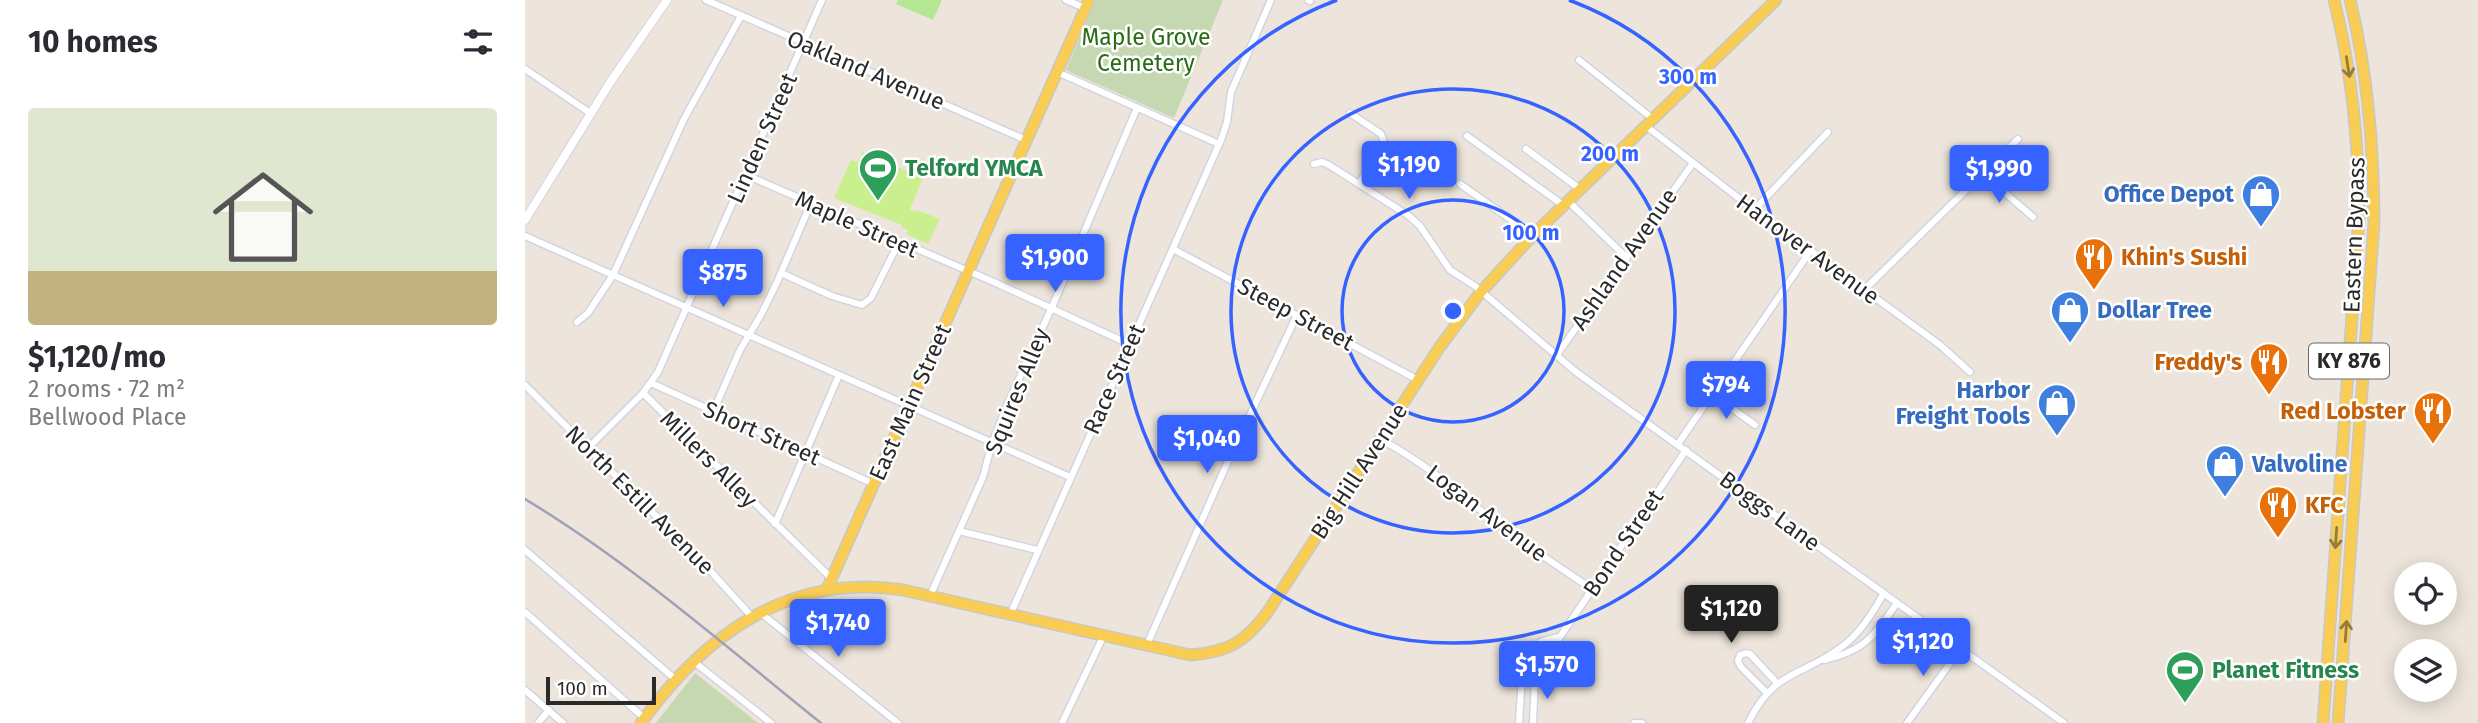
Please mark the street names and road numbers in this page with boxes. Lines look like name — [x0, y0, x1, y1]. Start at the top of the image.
street label: Oakland Avenue — [783, 24, 949, 116]
street label: Linden Street — [721, 68, 803, 207]
street label: Eastern Bypass — [2337, 156, 2371, 314]
street label: Ashland Avenue — [1565, 183, 1683, 335]
street label: Maple Street — [791, 184, 923, 264]
street label: Hanover Avenue — [1731, 188, 1885, 310]
street label: Steep Street — [1233, 272, 1360, 357]
street label: East Main Street — [863, 319, 957, 485]
street label: Race Street — [1077, 319, 1151, 438]
street label: Squires Alley — [979, 323, 1055, 458]
road number: KY 876 — [2309, 344, 2389, 378]
street label: Short Street — [699, 395, 825, 472]
street label: Big Hill Avenue — [1305, 398, 1413, 544]
street label: Millers Alley — [655, 405, 764, 514]
street label: North Estill Avenue — [560, 420, 720, 580]
street label: Logan Avenue — [1421, 458, 1553, 568]
street label: Boggs Lane — [1714, 465, 1826, 557]
street label: Bond Street — [1577, 484, 1669, 602]

